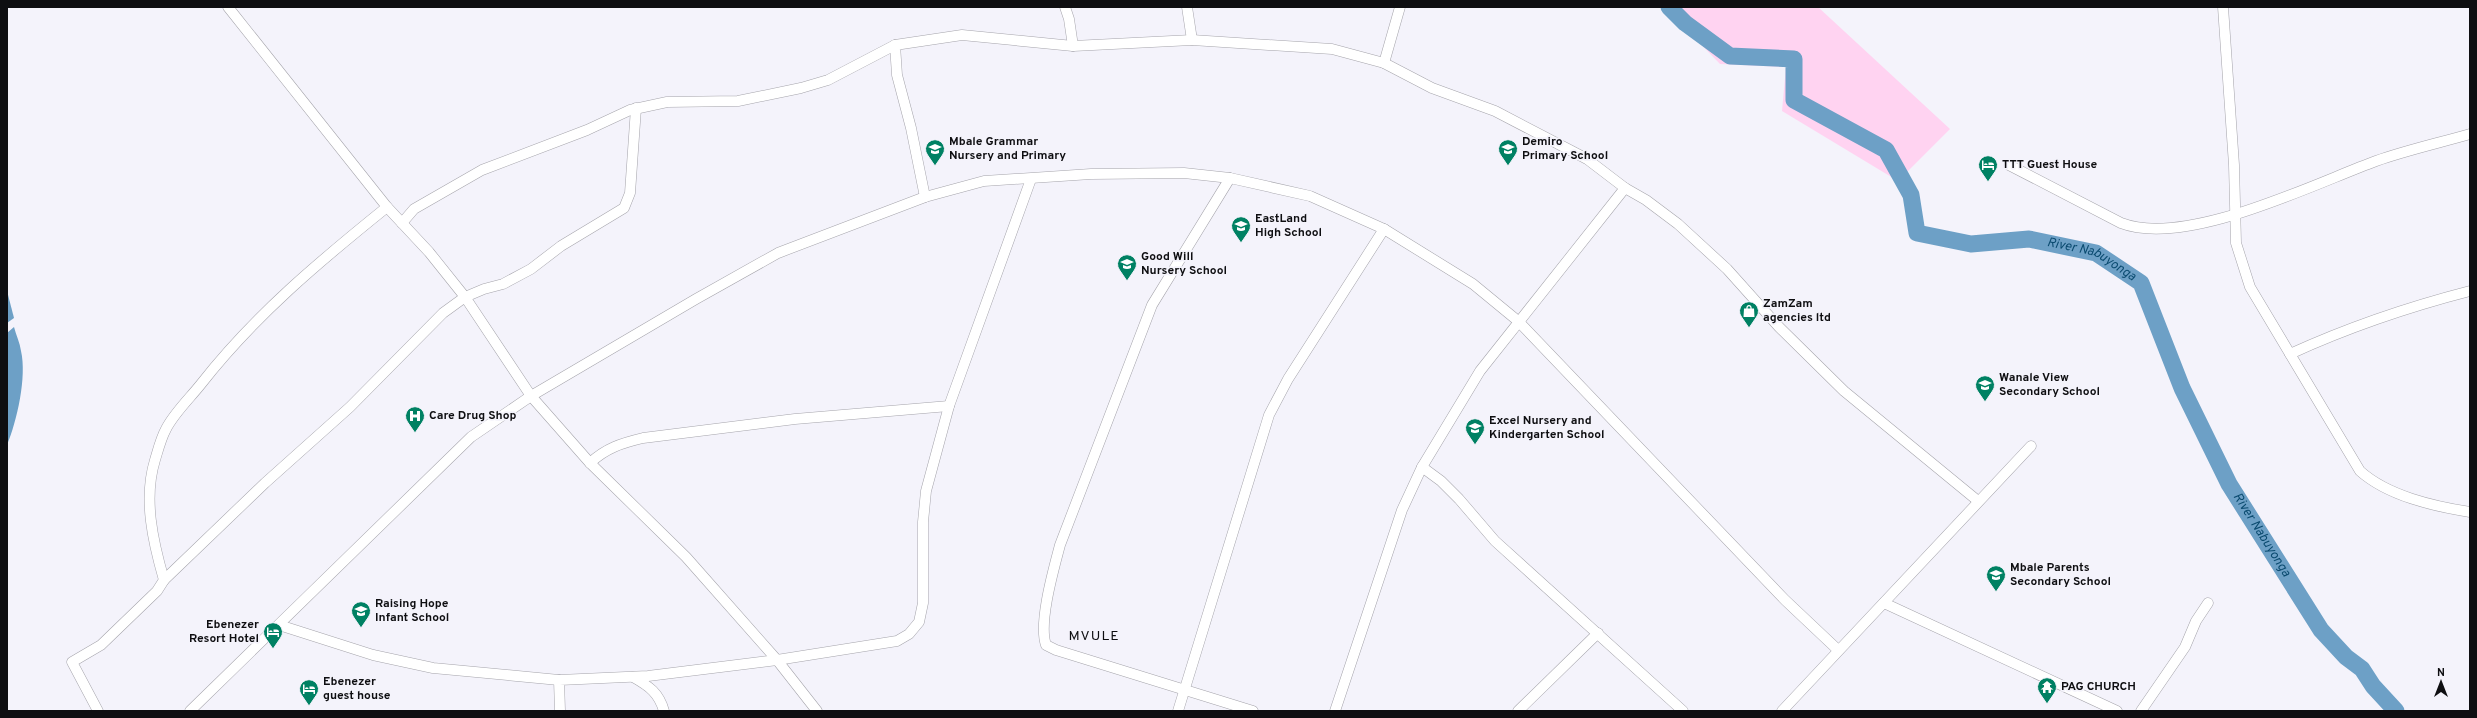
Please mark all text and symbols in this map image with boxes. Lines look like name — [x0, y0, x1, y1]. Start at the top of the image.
place label: Mbale Grammar Nursery and Primary — [949, 134, 1066, 164]
place label: Demiro Primary School — [1522, 134, 1608, 164]
school or university icon: Mbale Grammar Nursery and Primary — [924, 138, 946, 166]
school or university icon: Demiro Primary School — [1497, 138, 1519, 166]
hotel icon: TTT Guest House — [1977, 154, 1999, 182]
place label: TTT Guest House — [2002, 157, 2098, 173]
place label: EastLand High School — [1255, 211, 1322, 241]
school or university icon: EastLand High School — [1230, 215, 1252, 243]
water label: River Nabuyonga — [2045, 235, 2139, 285]
place label: Good Will Nursery School — [1141, 249, 1227, 279]
school or university icon: Good Will Nursery School — [1116, 253, 1138, 281]
place label: ZamZam agencies ltd — [1763, 296, 1831, 326]
shop icon: ZamZam agencies ltd — [1738, 300, 1760, 328]
place label: Wanale View Secondary School — [1999, 370, 2100, 400]
school or university icon: Wanale View Secondary School — [1974, 374, 1996, 402]
hospital icon: Care Drug Shop — [404, 405, 426, 433]
place label: Care Drug Shop — [429, 408, 516, 424]
place label: Excel Nursery and Kindergarten School — [1489, 413, 1605, 443]
school or university icon: Excel Nursery and Kindergarten School — [1464, 417, 1486, 445]
water label: River Nabuyonga — [2229, 490, 2294, 580]
place label: Mbale Parents Secondary School — [2010, 560, 2111, 590]
school or university icon: Mbale Parents Secondary School — [1985, 564, 2007, 592]
place label: Raising Hope Infant School — [375, 596, 449, 626]
school or university icon: Raising Hope Infant School — [350, 600, 372, 628]
place label: Ebenezer Resort Hotel — [189, 617, 259, 647]
hotel icon: Ebenezer Resort Hotel — [262, 621, 284, 649]
district label: MVULE — [1068, 628, 1120, 645]
north arrow — [2421, 662, 2461, 702]
text: N — [2437, 666, 2445, 680]
place label: Ebenezer guest house — [323, 674, 391, 704]
temple icon: PAG CHURCH — [2036, 676, 2058, 704]
hotel icon: Ebenezer guest house — [298, 678, 320, 706]
place label: PAG CHURCH — [2061, 679, 2136, 695]

